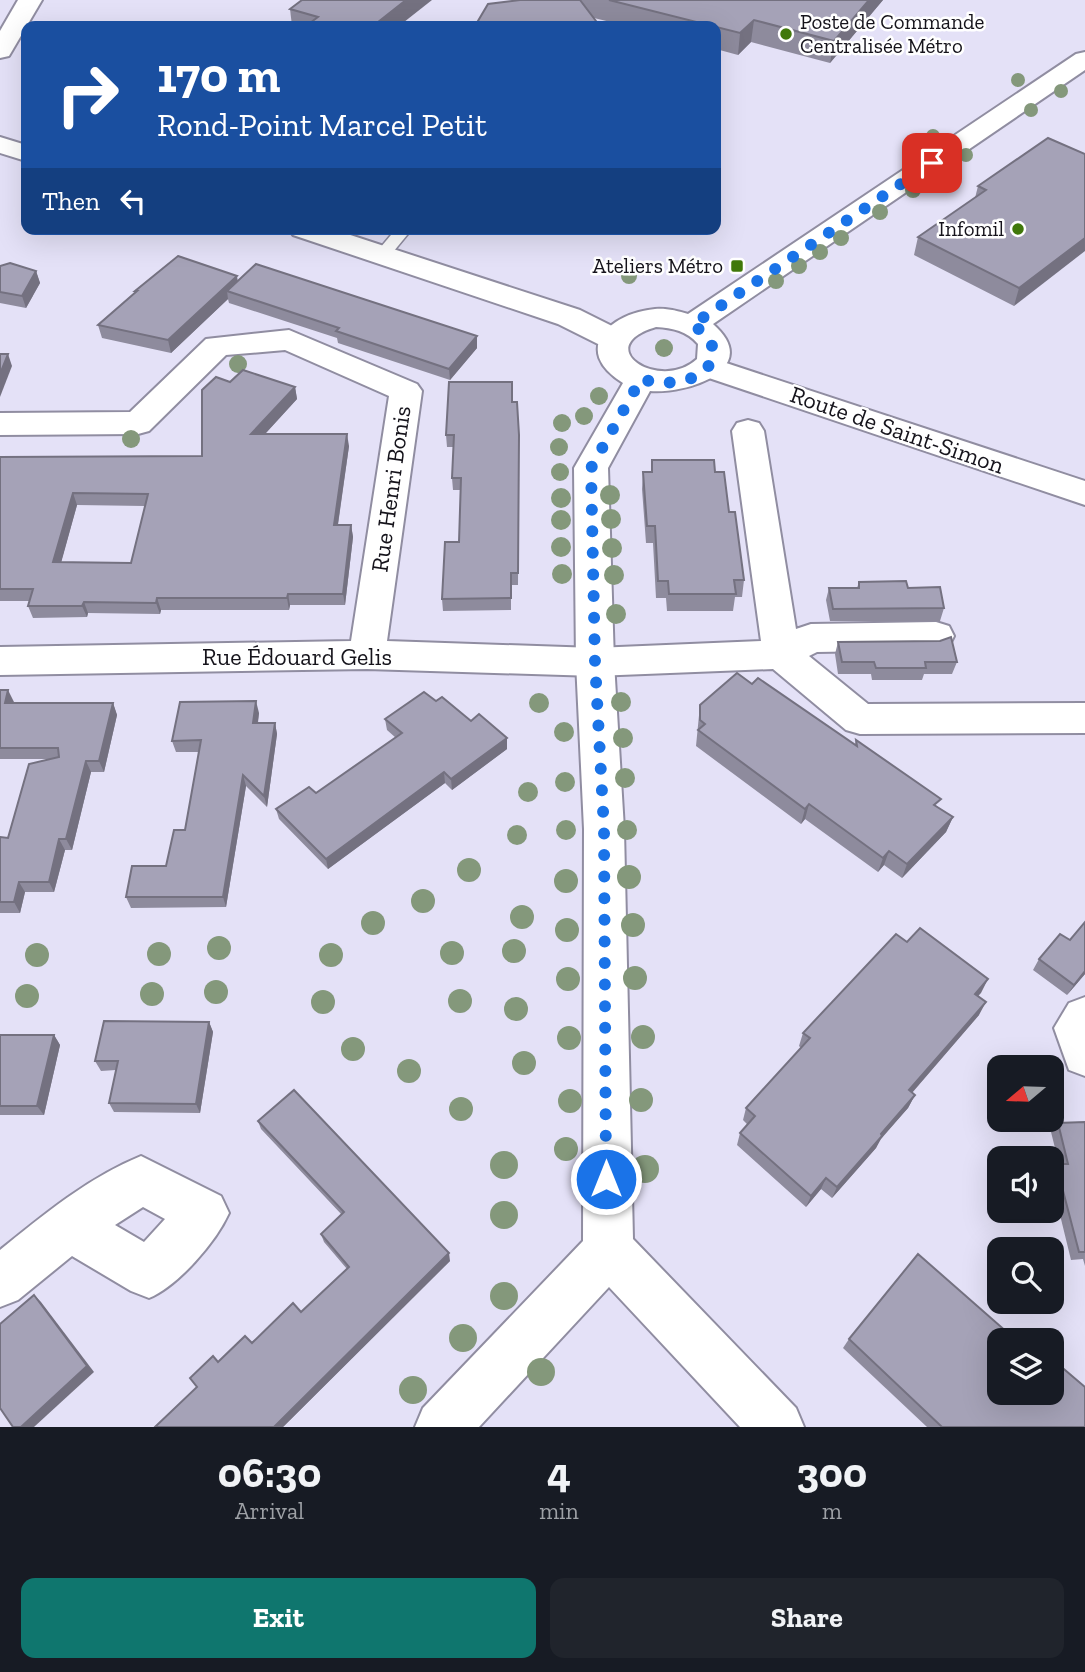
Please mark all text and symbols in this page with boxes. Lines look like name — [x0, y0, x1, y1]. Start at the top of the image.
place label: Poste de Commande Centralisée Métro — [800, 9, 984, 58]
marker: Poste de Commande Centralisée Métro — [778, 26, 794, 42]
text: 170 m — [157, 46, 280, 105]
icon: right — [42, 49, 133, 140]
text: Rond-Point Marcel Petit — [157, 106, 487, 144]
pin — [902, 133, 962, 193]
icon: arrive — [913, 144, 951, 182]
icon: left — [114, 182, 152, 220]
text: Then — [42, 185, 100, 217]
place label: Infomil — [938, 216, 1004, 241]
marker: Infomil — [1010, 221, 1026, 237]
place label: Ateliers Métro — [593, 253, 723, 278]
marker: Ateliers Métro — [729, 258, 745, 274]
street label: Route de Saint-Simon — [786, 379, 1008, 480]
street label: Rue Henri Bonis — [364, 404, 417, 574]
street label: Rue Édouard Gelis — [202, 642, 392, 671]
north arrow — [987, 1055, 1064, 1132]
map controls — [987, 1055, 1064, 1405]
position arrow — [569, 1142, 643, 1216]
button: sound — [987, 1146, 1064, 1223]
button: search — [987, 1237, 1064, 1314]
button: layers — [987, 1328, 1064, 1405]
text: 06:30 — [218, 1447, 321, 1498]
text: 4 — [547, 1447, 571, 1498]
text: 300 — [796, 1447, 867, 1498]
text: Arrival — [235, 1497, 304, 1525]
text: min — [539, 1497, 579, 1525]
text: m — [822, 1497, 842, 1525]
button: Exit — [21, 1578, 536, 1658]
button: Share — [550, 1578, 1064, 1658]

